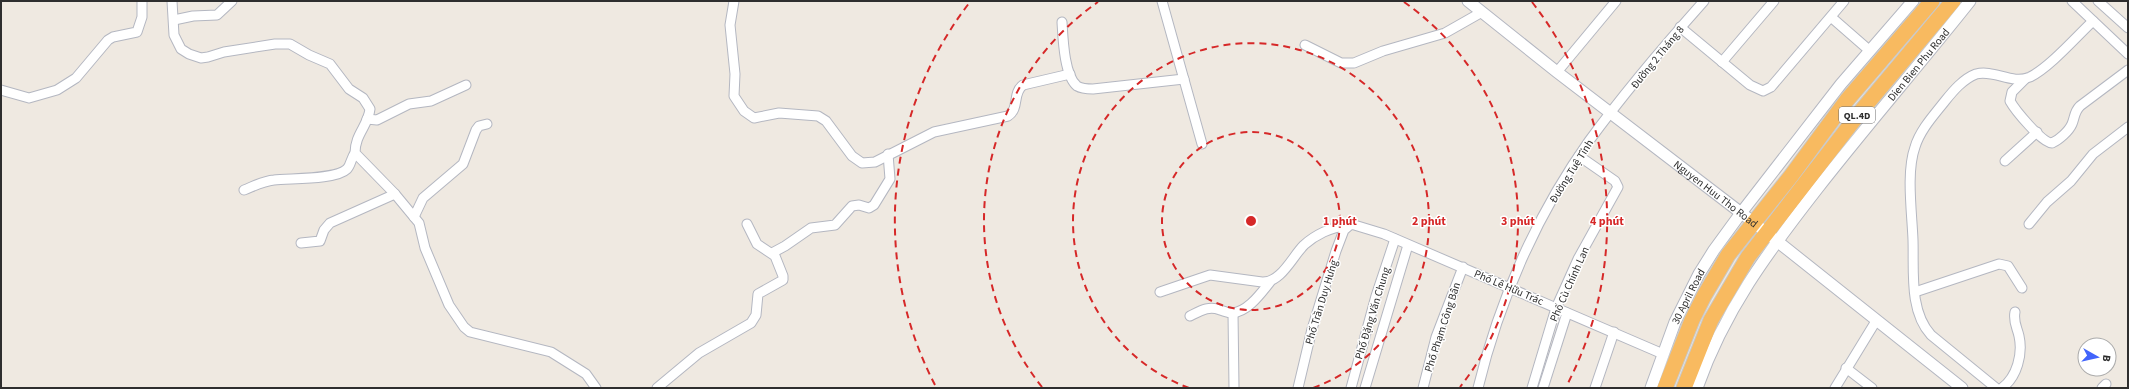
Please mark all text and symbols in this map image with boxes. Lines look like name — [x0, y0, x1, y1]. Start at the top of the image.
street label: Đường 2 Tháng 8 — [1627, 22, 1688, 92]
street label: Dien Bien Phu Road — [1884, 25, 1953, 104]
road number: QL.4D — [1839, 107, 1875, 123]
street label: Đường Tuệ Tĩnh — [1546, 137, 1597, 206]
street label: Nguyen Huu Tho Road — [1670, 157, 1761, 231]
text: 1 phút — [1323, 213, 1357, 230]
text: 2 phút — [1412, 213, 1446, 230]
text: 3 phút — [1501, 213, 1535, 230]
text: 4 phút — [1590, 213, 1624, 230]
centre of rings — [1244, 214, 1258, 228]
street label: Phố Cù Chính Lan — [1546, 244, 1593, 324]
street label: Phố Trần Duy Hưng — [1301, 258, 1342, 346]
street label: Phố Đặng Văn Chung — [1351, 265, 1394, 361]
street label: Phố Lê Hữu Trác — [1472, 266, 1546, 309]
street label: 30 April Road — [1668, 266, 1709, 327]
street label: Phố Phạm Công Bân — [1421, 280, 1464, 374]
north arrow — [2077, 337, 2117, 377]
text: B — [2098, 354, 2114, 363]

